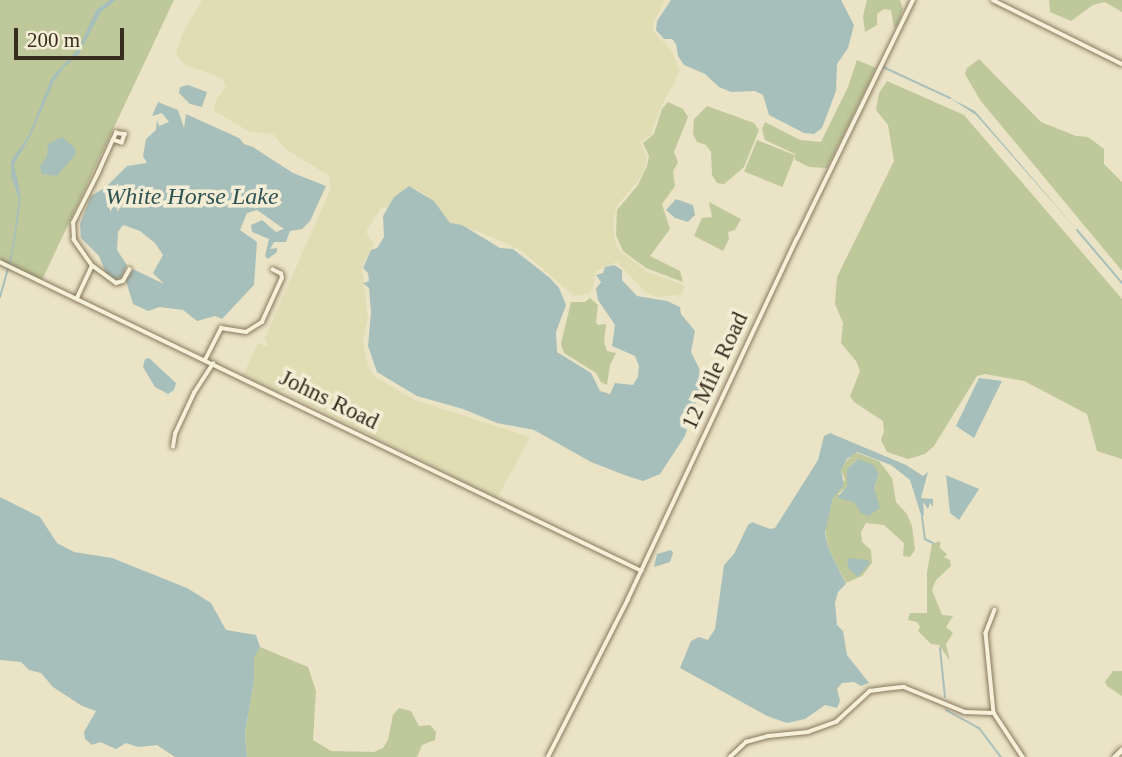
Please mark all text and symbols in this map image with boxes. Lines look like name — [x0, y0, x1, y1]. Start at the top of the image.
scale bar — [18, 14, 128, 58]
text: 200 m — [27, 28, 80, 52]
water label: White Horse Lake — [105, 183, 279, 211]
street label: 12 Mile Road — [676, 308, 754, 434]
street label: Johns Road — [275, 364, 383, 436]

